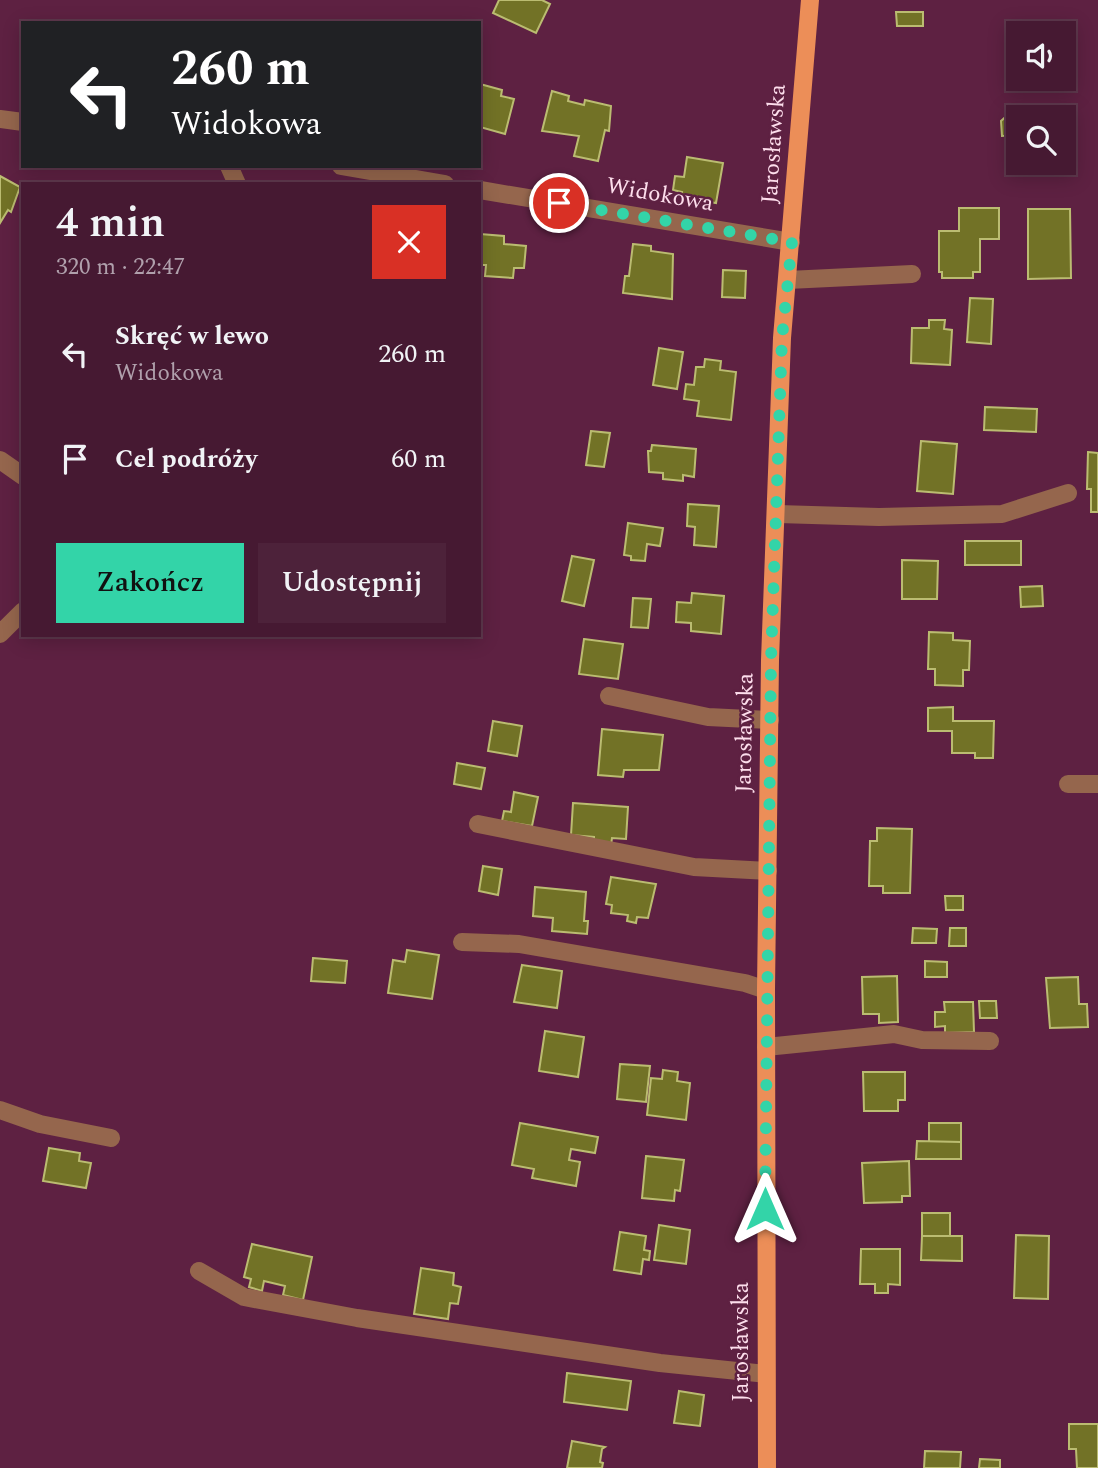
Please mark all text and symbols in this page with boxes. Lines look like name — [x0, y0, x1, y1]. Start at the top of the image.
map controls — [1006, 21, 1076, 175]
button: sound — [1006, 21, 1076, 91]
text: 260 m — [171, 32, 310, 107]
icon: left — [56, 49, 147, 140]
street label: Jarosławska — [752, 83, 796, 205]
text: Widokowa — [171, 100, 322, 149]
button: search — [1006, 105, 1076, 175]
street label: Widokowa — [604, 168, 716, 222]
pin — [529, 173, 589, 233]
icon: arrive — [540, 184, 578, 222]
text: 4 min — [56, 192, 165, 255]
button: close — [372, 205, 446, 279]
text: 320 m · 22:47 — [56, 250, 185, 285]
text: Skręć w lewo — [115, 316, 269, 356]
text: 260 m — [378, 334, 446, 374]
icon: left — [56, 335, 94, 373]
text: Widokowa — [115, 356, 223, 391]
text: Cel podróży — [115, 439, 257, 479]
text: 60 m — [391, 439, 446, 479]
icon: arrive — [56, 440, 94, 478]
button: Zakończ — [56, 543, 244, 623]
button: Udostępnij — [258, 543, 446, 623]
street label: Jarosławska — [726, 673, 764, 793]
position arrow — [728, 1172, 802, 1246]
street label: Jarosławska — [724, 1282, 759, 1402]

